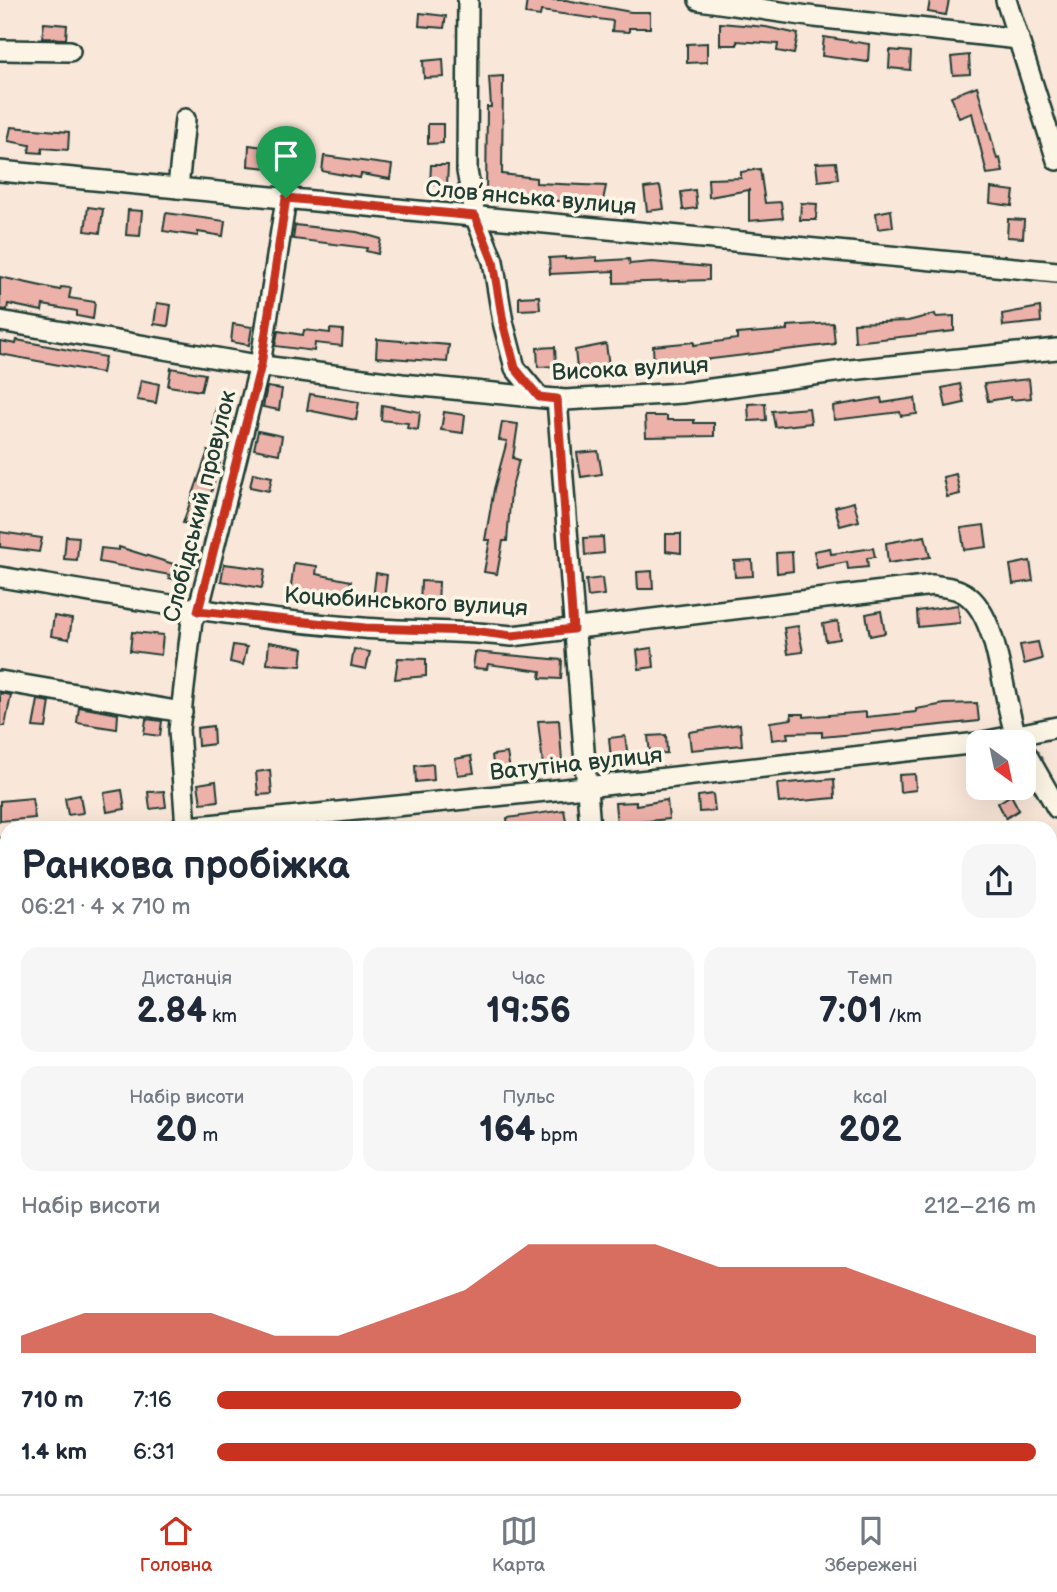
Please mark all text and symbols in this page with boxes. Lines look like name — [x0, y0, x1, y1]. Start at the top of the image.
pin — [256, 126, 316, 198]
icon: arrive — [267, 137, 305, 175]
street label: Слов’янська вулиця — [424, 175, 638, 221]
street label: Висока вулиця — [551, 351, 709, 387]
street label: Слобідський провулок — [158, 387, 243, 625]
street label: Коцюбинського вулиця — [283, 582, 529, 622]
north arrow — [966, 730, 1036, 800]
map controls — [966, 730, 1036, 800]
street label: Ватутіна вулиця — [488, 741, 664, 787]
text: Ранкова пробіжка — [21, 844, 350, 889]
button: share — [962, 844, 1036, 918]
text: 06:21 · 4 × 710 m — [21, 893, 190, 921]
text: Дистанція — [142, 967, 232, 990]
text: Час — [512, 967, 545, 990]
text: Темп — [848, 967, 893, 990]
text: 2.84 — [137, 990, 207, 1033]
text: 19:56 — [486, 990, 571, 1033]
text: 7:01 — [819, 990, 883, 1033]
text: km — [207, 1005, 237, 1028]
text: /km — [883, 1005, 922, 1028]
text: Набір висоти — [129, 1086, 244, 1109]
text: Пульс — [502, 1086, 555, 1109]
text: kcal — [853, 1086, 887, 1109]
text: 20 — [155, 1109, 197, 1152]
text: 164 — [479, 1109, 535, 1152]
text: 202 — [839, 1109, 902, 1152]
text: m — [197, 1124, 218, 1147]
text: bpm — [535, 1124, 578, 1147]
text: Набір висоти — [21, 1192, 160, 1220]
text: 212–216 m — [924, 1192, 1036, 1220]
text: 710 m — [21, 1386, 84, 1414]
text: 7:16 — [133, 1386, 172, 1414]
text: 1.4 km — [21, 1438, 87, 1466]
text: 6:31 — [133, 1438, 175, 1466]
tab: Головна — [140, 1512, 213, 1577]
tab: Карта — [492, 1512, 545, 1577]
tab: Збережені — [825, 1512, 917, 1577]

